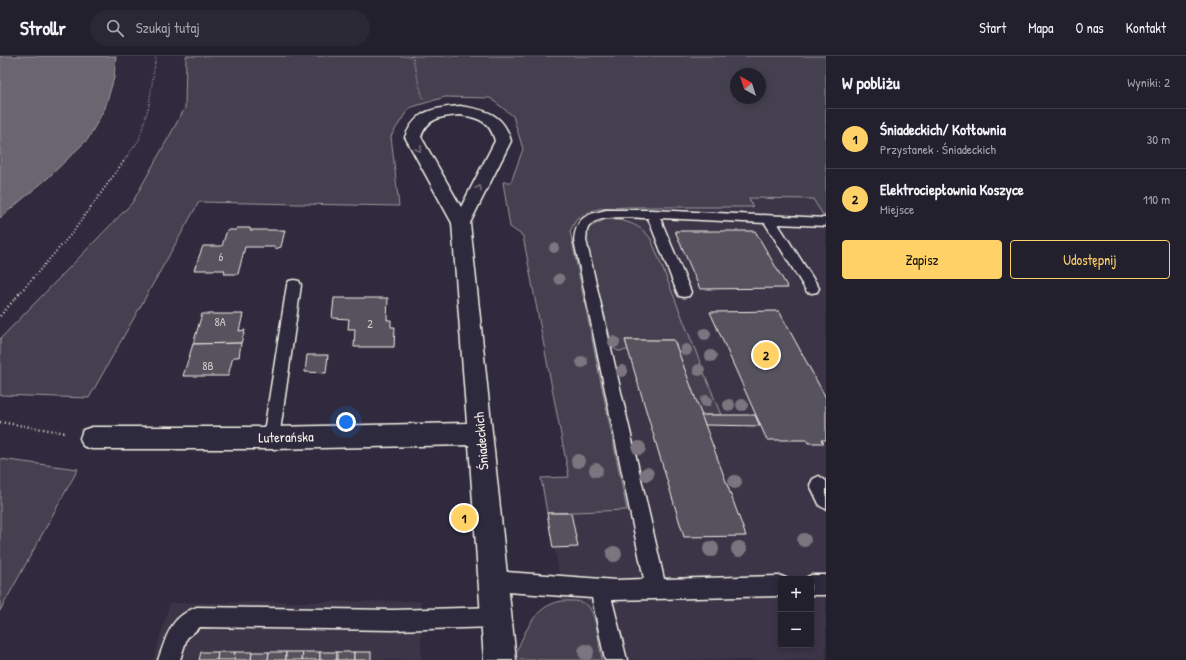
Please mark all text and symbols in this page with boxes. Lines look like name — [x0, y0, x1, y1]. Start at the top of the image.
search box — [90, 10, 370, 46]
text: Strollr — [20, 15, 66, 41]
icon: search — [104, 17, 126, 39]
text: Szukaj tutaj — [136, 17, 200, 38]
text: Start — [979, 18, 1006, 37]
text: Mapa — [1028, 18, 1054, 37]
text: O nas — [1076, 18, 1104, 37]
text: Kontakt — [1126, 18, 1166, 37]
north arrow — [730, 68, 766, 104]
text: W pobliżu — [842, 71, 900, 94]
text: Wyniki: 2 — [1127, 73, 1170, 91]
text: Śniadeckich/ Kotłownia — [880, 119, 1006, 140]
text: 1 — [853, 130, 857, 148]
text: 30 m — [1147, 130, 1170, 148]
text: Przystanek · Śniadeckich — [880, 140, 996, 158]
one-way arrow — [415, 145, 422, 152]
text: Elektrociepłownia Koszyce — [880, 179, 1024, 200]
one-way arrow — [474, 185, 482, 192]
text: 2 — [852, 190, 858, 208]
text: 110 m — [1143, 190, 1170, 208]
text: Miejsce — [880, 200, 914, 218]
button: Zapisz — [842, 240, 1002, 279]
button: Udostępnij — [1010, 240, 1170, 279]
house number: 6 — [219, 248, 224, 265]
house number: 8A — [214, 313, 226, 330]
house number: 2 — [367, 315, 373, 332]
pin: 2 — [753, 340, 779, 370]
house number: 8B — [202, 357, 214, 374]
street label: Śniadeckich — [468, 411, 492, 471]
your location — [336, 412, 356, 432]
street label: Luterańska — [258, 427, 314, 446]
pin: 1 — [451, 503, 477, 533]
map controls — [778, 576, 814, 648]
button: + — [778, 576, 814, 612]
button: − — [778, 612, 814, 648]

